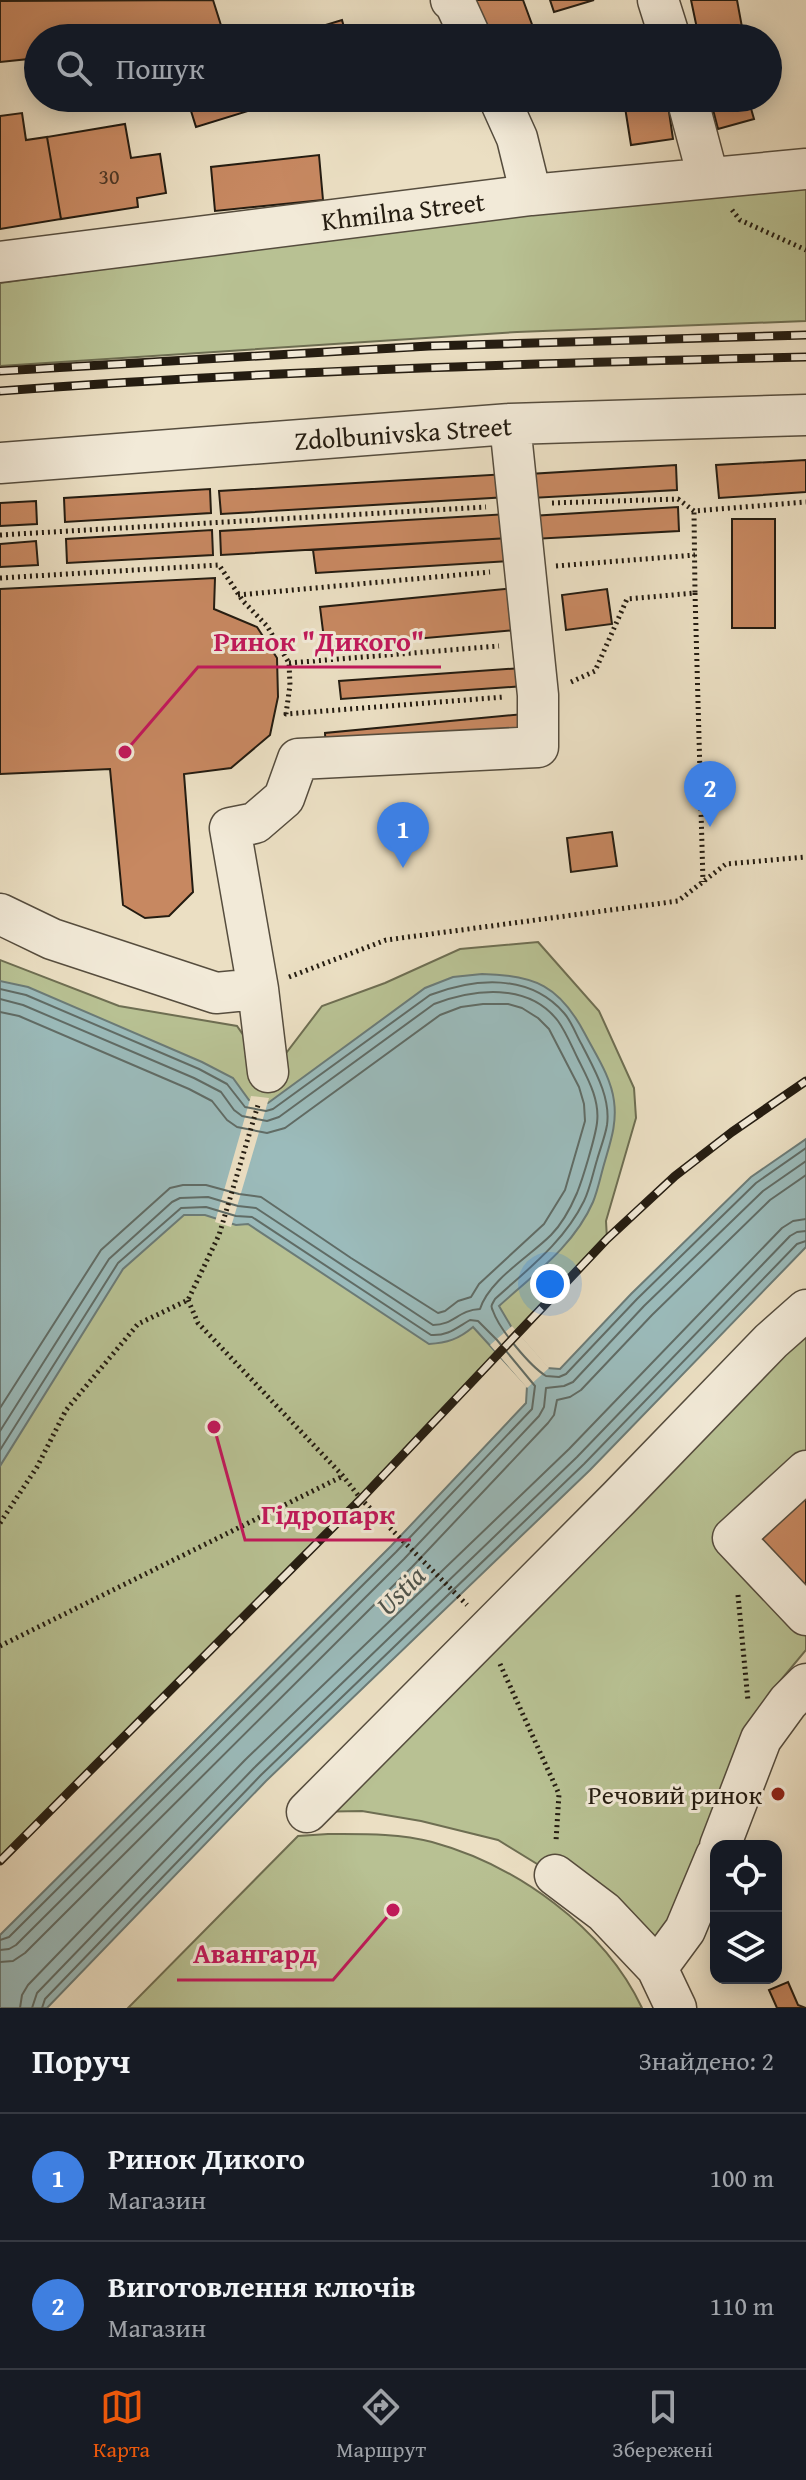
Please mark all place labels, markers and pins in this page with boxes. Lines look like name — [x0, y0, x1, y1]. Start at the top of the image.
callout: Ринок "Дикого" — [198, 615, 441, 667]
pin: 2 — [684, 761, 736, 827]
pin: 1 — [377, 802, 429, 868]
callout: Гідропарк — [245, 1488, 411, 1540]
place label: Речовий ринок — [588, 1775, 762, 1814]
marker: Речовий ринок — [769, 1785, 787, 1803]
callout: Авангард — [177, 1928, 333, 1980]

